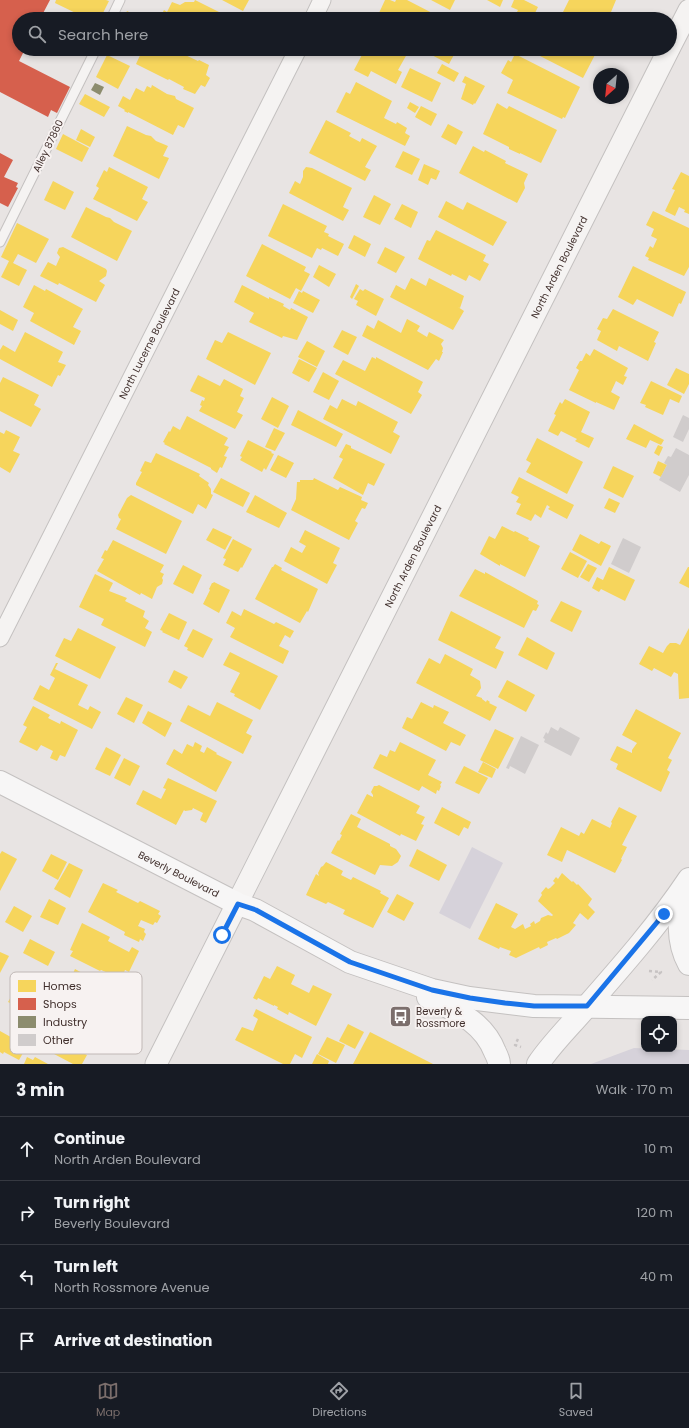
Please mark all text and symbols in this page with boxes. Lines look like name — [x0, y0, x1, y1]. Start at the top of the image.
search box — [12, 12, 677, 56]
icon: search — [26, 23, 48, 45]
text: Search here — [58, 24, 148, 45]
north arrow — [593, 68, 629, 104]
street label: Alley 87860 — [29, 117, 67, 175]
street label: North Arden Boulevard — [527, 213, 591, 321]
street label: North Lucerne Boulevard — [115, 286, 183, 402]
street label: North Arden Boulevard — [380, 502, 445, 610]
street label: Beverly Boulevard — [136, 847, 222, 901]
route end — [655, 905, 673, 923]
route start — [213, 926, 231, 944]
legend — [10, 972, 142, 1054]
text: Homes — [43, 978, 82, 994]
text: Shops — [43, 996, 77, 1012]
bus stop icon: Beverly & Rossmore — [387, 1004, 413, 1030]
place label: Beverly & Rossmore — [416, 1004, 466, 1031]
text: Industry — [43, 1014, 88, 1030]
map controls — [641, 1016, 677, 1052]
button: locate — [641, 1016, 677, 1052]
text: Other — [43, 1032, 74, 1048]
text: 3 min — [16, 1078, 64, 1102]
text: Walk · 170 m — [596, 1080, 673, 1099]
text: Continue — [54, 1128, 125, 1149]
icon: ahead — [16, 1138, 38, 1160]
text: 10 m — [644, 1139, 673, 1158]
text: North Arden Boulevard — [54, 1150, 201, 1169]
text: Turn right — [54, 1192, 130, 1213]
icon: right — [16, 1202, 38, 1224]
text: 120 m — [636, 1203, 673, 1222]
text: Beverly Boulevard — [54, 1214, 170, 1233]
text: Turn left — [54, 1256, 118, 1277]
icon: left — [16, 1266, 38, 1288]
text: 40 m — [640, 1267, 673, 1286]
text: North Rossmore Avenue — [54, 1278, 210, 1297]
icon: arrive — [16, 1330, 38, 1352]
text: Arrive at destination — [54, 1330, 212, 1351]
tab: Map — [96, 1380, 120, 1421]
tab: Directions — [312, 1380, 367, 1421]
tab: Saved — [559, 1380, 593, 1421]

